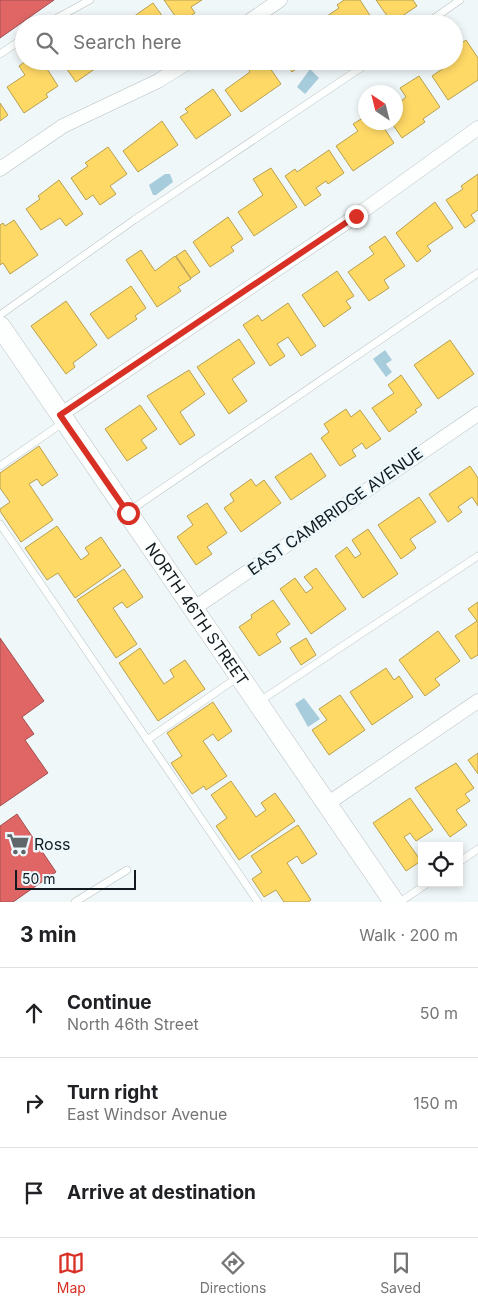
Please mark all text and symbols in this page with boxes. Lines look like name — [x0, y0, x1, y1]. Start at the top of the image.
search box — [15, 15, 463, 70]
icon: search — [33, 29, 61, 57]
text: Search here — [73, 31, 182, 54]
north arrow — [358, 85, 403, 130]
route end — [345, 205, 368, 228]
street label: EAST CAMBRIDGE AVENUE — [243, 443, 427, 579]
route start — [117, 502, 140, 525]
street label: NORTH 46TH STREET — [141, 539, 253, 689]
supermarket icon: Ross — [5, 831, 31, 857]
place label: Ross — [34, 834, 71, 854]
map controls — [418, 842, 463, 887]
button: locate — [418, 842, 463, 887]
scale bar — [15, 867, 136, 890]
text: 50 m — [22, 870, 56, 887]
text: 3 min — [20, 922, 76, 947]
text: Walk · 200 m — [359, 925, 458, 945]
text: Continue — [67, 991, 152, 1014]
icon: ahead — [20, 999, 48, 1027]
text: 50 m — [420, 1003, 458, 1023]
text: North 46th Street — [67, 1014, 199, 1034]
text: Turn right — [67, 1081, 158, 1104]
icon: right — [20, 1089, 48, 1117]
text: 150 m — [413, 1093, 458, 1113]
text: East Windsor Avenue — [67, 1104, 227, 1124]
icon: arrive — [20, 1179, 48, 1207]
text: Arrive at destination — [67, 1181, 256, 1204]
tab: Map — [57, 1249, 86, 1296]
tab: Directions — [200, 1249, 266, 1296]
tab: Saved — [380, 1249, 421, 1296]

